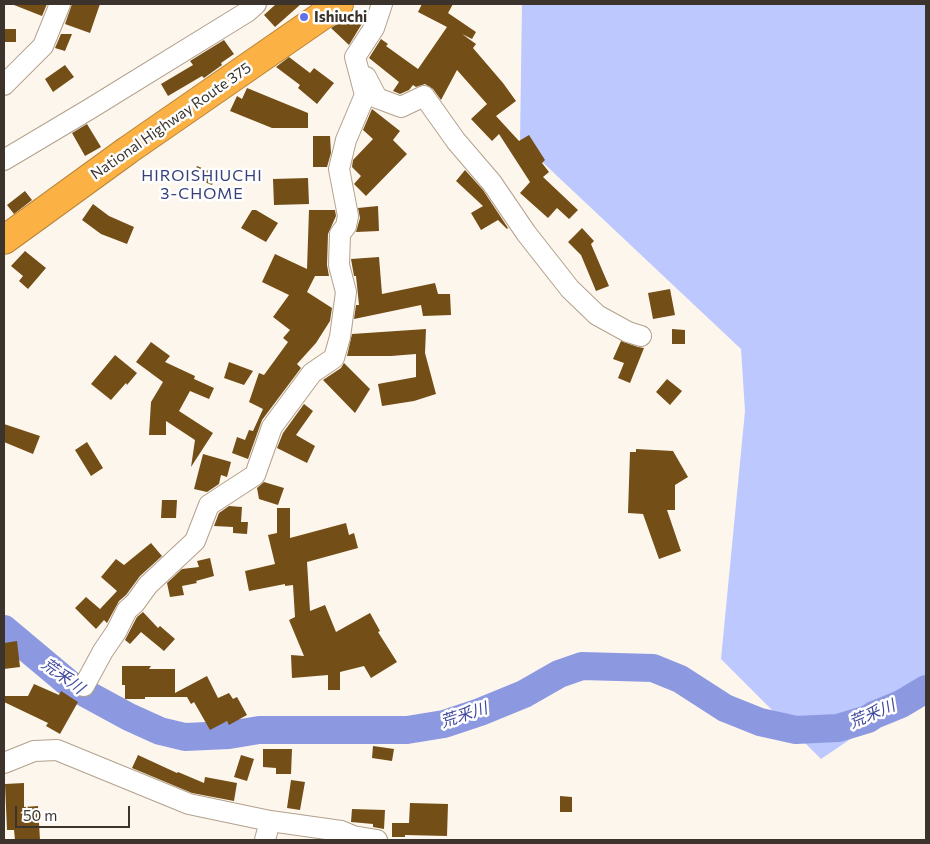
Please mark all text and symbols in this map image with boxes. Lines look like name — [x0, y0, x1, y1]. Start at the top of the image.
place label: Ishiuchi — [314, 8, 367, 26]
marker: Ishiuchi — [298, 11, 310, 23]
street label: National Highway Route 375 — [87, 59, 255, 183]
district label: HIROISHIUCHI 3-CHOME — [140, 166, 264, 204]
water label: 荒釆川 — [38, 654, 88, 698]
water label: 荒釆川 — [846, 696, 898, 732]
water label: 荒釆川 — [438, 698, 490, 732]
scale bar — [18, 796, 132, 828]
text: 50 m — [23, 806, 57, 824]

